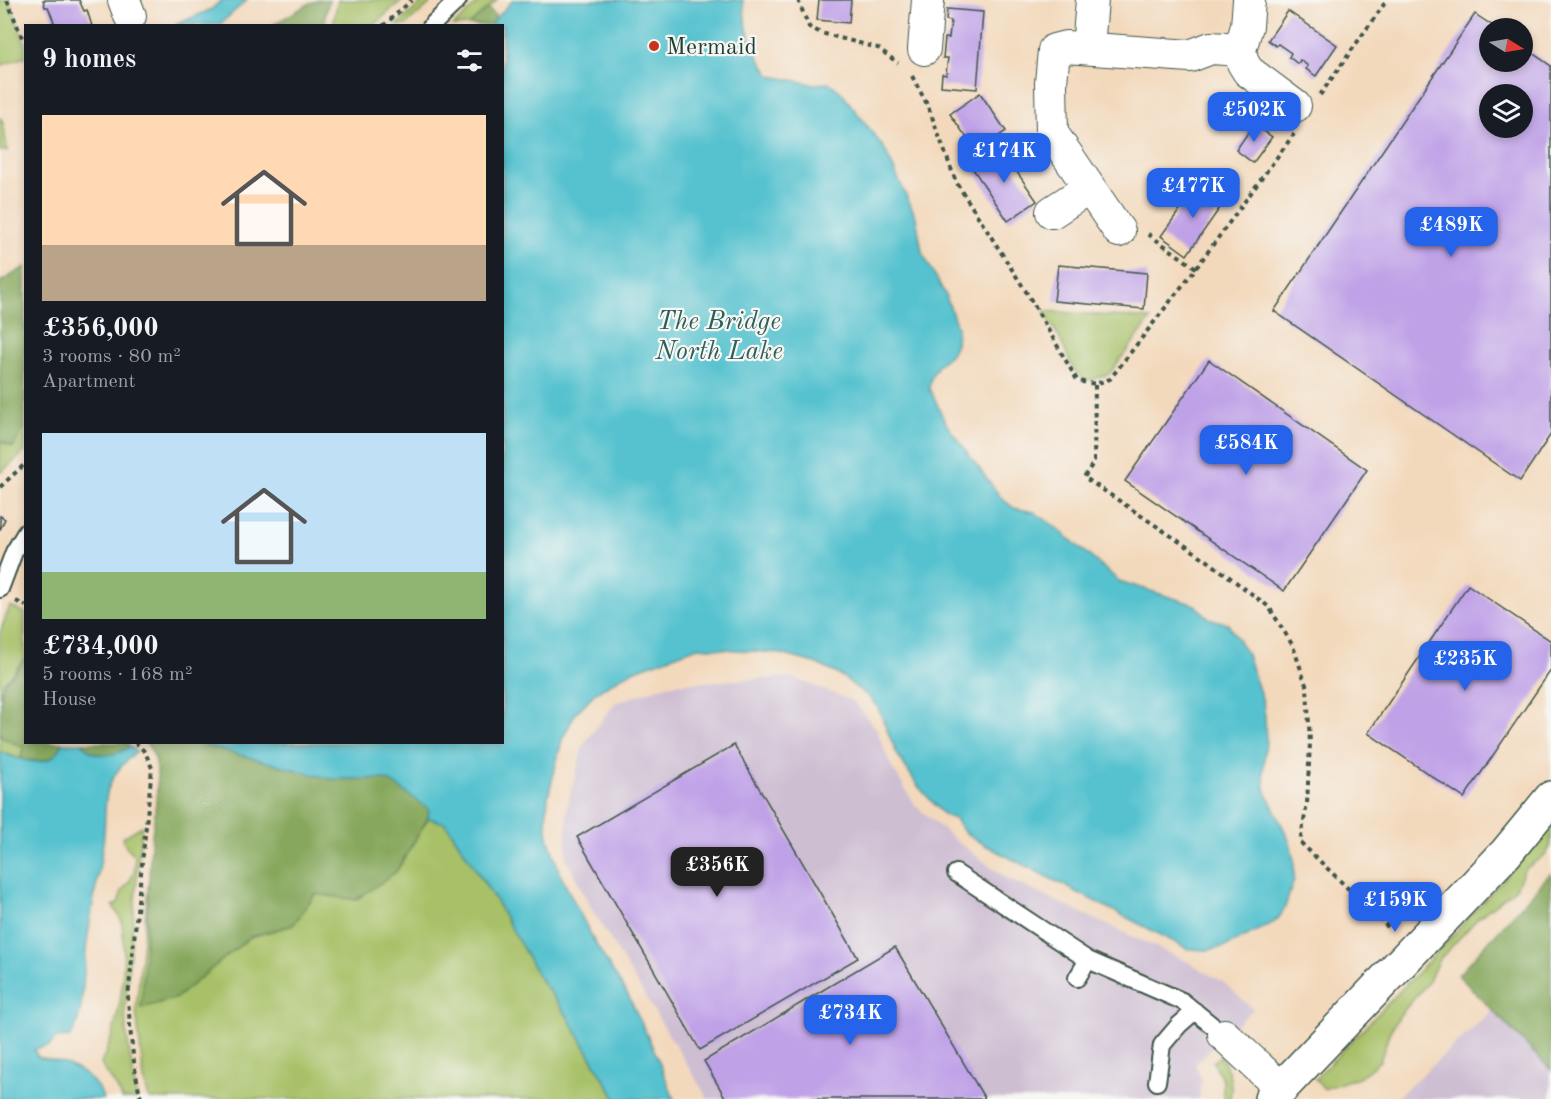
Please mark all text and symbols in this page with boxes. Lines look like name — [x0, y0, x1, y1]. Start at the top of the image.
north arrow — [1479, 18, 1533, 72]
map controls — [1479, 18, 1533, 138]
place label: Mermaid — [666, 36, 757, 60]
marker: Mermaid — [647, 39, 661, 53]
icon: filters — [453, 44, 486, 77]
text: 9 homes — [42, 47, 136, 73]
button: layers — [1479, 84, 1533, 138]
pin: £502K — [1212, 92, 1296, 143]
text: £502K — [1222, 101, 1286, 121]
pin: £174K — [962, 133, 1046, 184]
text: £174K — [972, 142, 1036, 162]
icon: home — [210, 154, 318, 262]
pin: £477K — [1151, 168, 1235, 219]
text: £477K — [1161, 177, 1225, 197]
pin: £489K — [1409, 207, 1493, 258]
text: £489K — [1419, 216, 1483, 236]
water label: The Bridge North Lake — [654, 309, 783, 365]
text: £356,000 — [42, 316, 158, 342]
text: 3 rooms · 80 m² — [42, 347, 181, 367]
text: Apartment — [42, 372, 136, 392]
pin: £584K — [1204, 425, 1288, 476]
text: £584K — [1214, 434, 1278, 454]
icon: home — [210, 472, 318, 580]
text: £734,000 — [42, 634, 158, 660]
pin: £235K — [1423, 641, 1507, 692]
text: £235K — [1433, 650, 1497, 670]
text: 5 rooms · 168 m² — [42, 665, 192, 685]
text: House — [42, 690, 96, 710]
pin: £356K — [675, 847, 759, 898]
text: £356K — [685, 856, 749, 876]
pin: £159K — [1353, 882, 1437, 933]
text: £159K — [1363, 891, 1427, 911]
pin: £734K — [808, 995, 892, 1046]
text: £734K — [818, 1004, 882, 1024]

